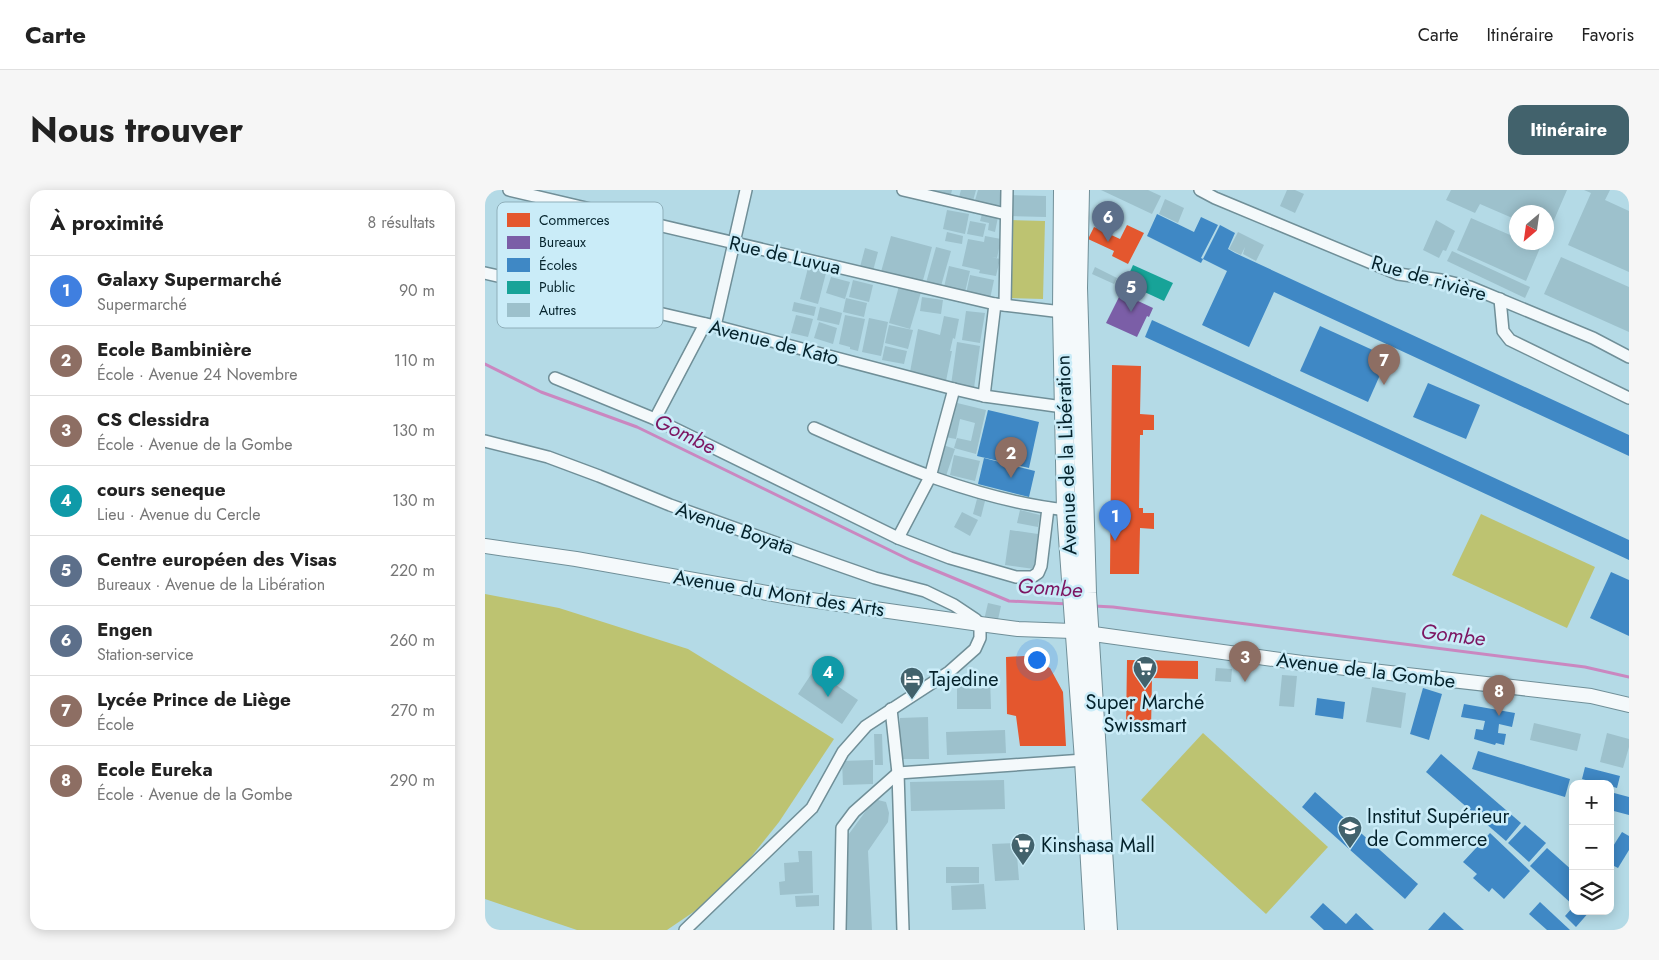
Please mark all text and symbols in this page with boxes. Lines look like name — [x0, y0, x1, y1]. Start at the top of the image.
text: Carte — [25, 17, 86, 52]
text: Carte — [1418, 22, 1459, 48]
text: Itinéraire — [1487, 22, 1553, 48]
text: Favoris — [1581, 22, 1634, 48]
text: Nous trouver — [30, 105, 243, 155]
button: Itinéraire — [1508, 105, 1629, 155]
pin: 6 — [1092, 201, 1124, 242]
legend — [497, 202, 663, 328]
north arrow — [1509, 205, 1554, 250]
text: À proximité — [50, 208, 164, 238]
text: Commerces — [539, 210, 610, 230]
text: 8 résultats — [368, 211, 435, 234]
street label: Rue de Luvua — [726, 229, 844, 282]
text: Bureaux — [539, 232, 586, 252]
street label: Rue de rivière — [1368, 248, 1490, 309]
text: Écoles — [539, 255, 577, 275]
text: Galaxy Supermarché — [97, 266, 282, 293]
pin: 5 — [1115, 271, 1147, 312]
text: Public — [539, 277, 575, 297]
text: 1 — [62, 279, 70, 302]
text: 90 m — [399, 279, 435, 302]
text: Supermarché — [97, 293, 187, 316]
text: Autres — [539, 300, 576, 320]
street label: Avenue de Kato — [706, 312, 842, 373]
text: Ecole Bambinière — [97, 336, 252, 363]
pin: 7 — [1368, 344, 1400, 385]
text: 2 — [61, 349, 71, 372]
text: 110 m — [394, 349, 435, 372]
street label: Avenue de la Libération — [1049, 355, 1084, 555]
text: École · Avenue 24 Novembre — [97, 363, 297, 386]
text: CS Clessidra — [97, 406, 210, 433]
water label: Gombe — [649, 406, 721, 462]
text: 3 — [61, 419, 71, 442]
text: 130 m — [392, 419, 435, 442]
text: École · Avenue de la Gombe — [97, 433, 292, 456]
pin: 2 — [995, 437, 1027, 478]
text: cours seneque — [97, 476, 226, 503]
text: 4 — [60, 489, 72, 512]
text: 130 m — [392, 489, 435, 512]
street label: Avenue Boyata — [672, 495, 798, 562]
pin: 1 — [1099, 500, 1131, 541]
text: Lieu · Avenue du Cercle — [97, 503, 260, 526]
text: Centre européen des Visas — [97, 546, 337, 573]
text: 5 — [61, 559, 71, 582]
text: 220 m — [390, 559, 435, 582]
street label: Avenue du Mont des Arts — [671, 562, 887, 625]
water label: Gombe — [1017, 571, 1084, 605]
text: Bureaux · Avenue de la Libération — [97, 573, 325, 596]
text: Engen — [97, 616, 153, 643]
water label: Gombe — [1419, 616, 1488, 654]
text: 6 — [61, 629, 71, 652]
text: 260 m — [390, 629, 435, 652]
pin: 3 — [1229, 641, 1261, 682]
text: Station-service — [97, 643, 194, 666]
street label: Avenue de la Gombe — [1275, 645, 1457, 696]
your location — [1024, 647, 1050, 673]
supermarket icon: Super Marché Swissmart — [1132, 655, 1158, 689]
pin: 4 — [812, 656, 844, 697]
place label: Tajedine — [929, 665, 999, 694]
hotel icon: Tajedine — [899, 666, 925, 700]
pin: 8 — [1483, 675, 1515, 716]
text: Lycée Prince de Liège — [97, 686, 291, 713]
place label: Super Marché Swissmart — [1086, 688, 1204, 740]
text: 7 — [61, 699, 71, 722]
text: 270 m — [391, 699, 435, 722]
text: École — [97, 713, 134, 736]
text: Ecole Eureka — [97, 756, 213, 783]
text: 8 — [61, 769, 71, 792]
text: 290 m — [390, 769, 435, 792]
map controls — [1569, 780, 1614, 915]
button: + — [1569, 780, 1614, 825]
text: École · Avenue de la Gombe — [97, 783, 292, 806]
place label: Institut Supérieur de Commerce — [1367, 802, 1510, 854]
school or university icon: Institut Supérieur de Commerce — [1337, 815, 1363, 849]
button: − — [1569, 825, 1614, 870]
place label: Kinshasa Mall — [1041, 831, 1155, 860]
supermarket icon: Kinshasa Mall — [1010, 832, 1036, 866]
button: layers — [1569, 870, 1614, 915]

